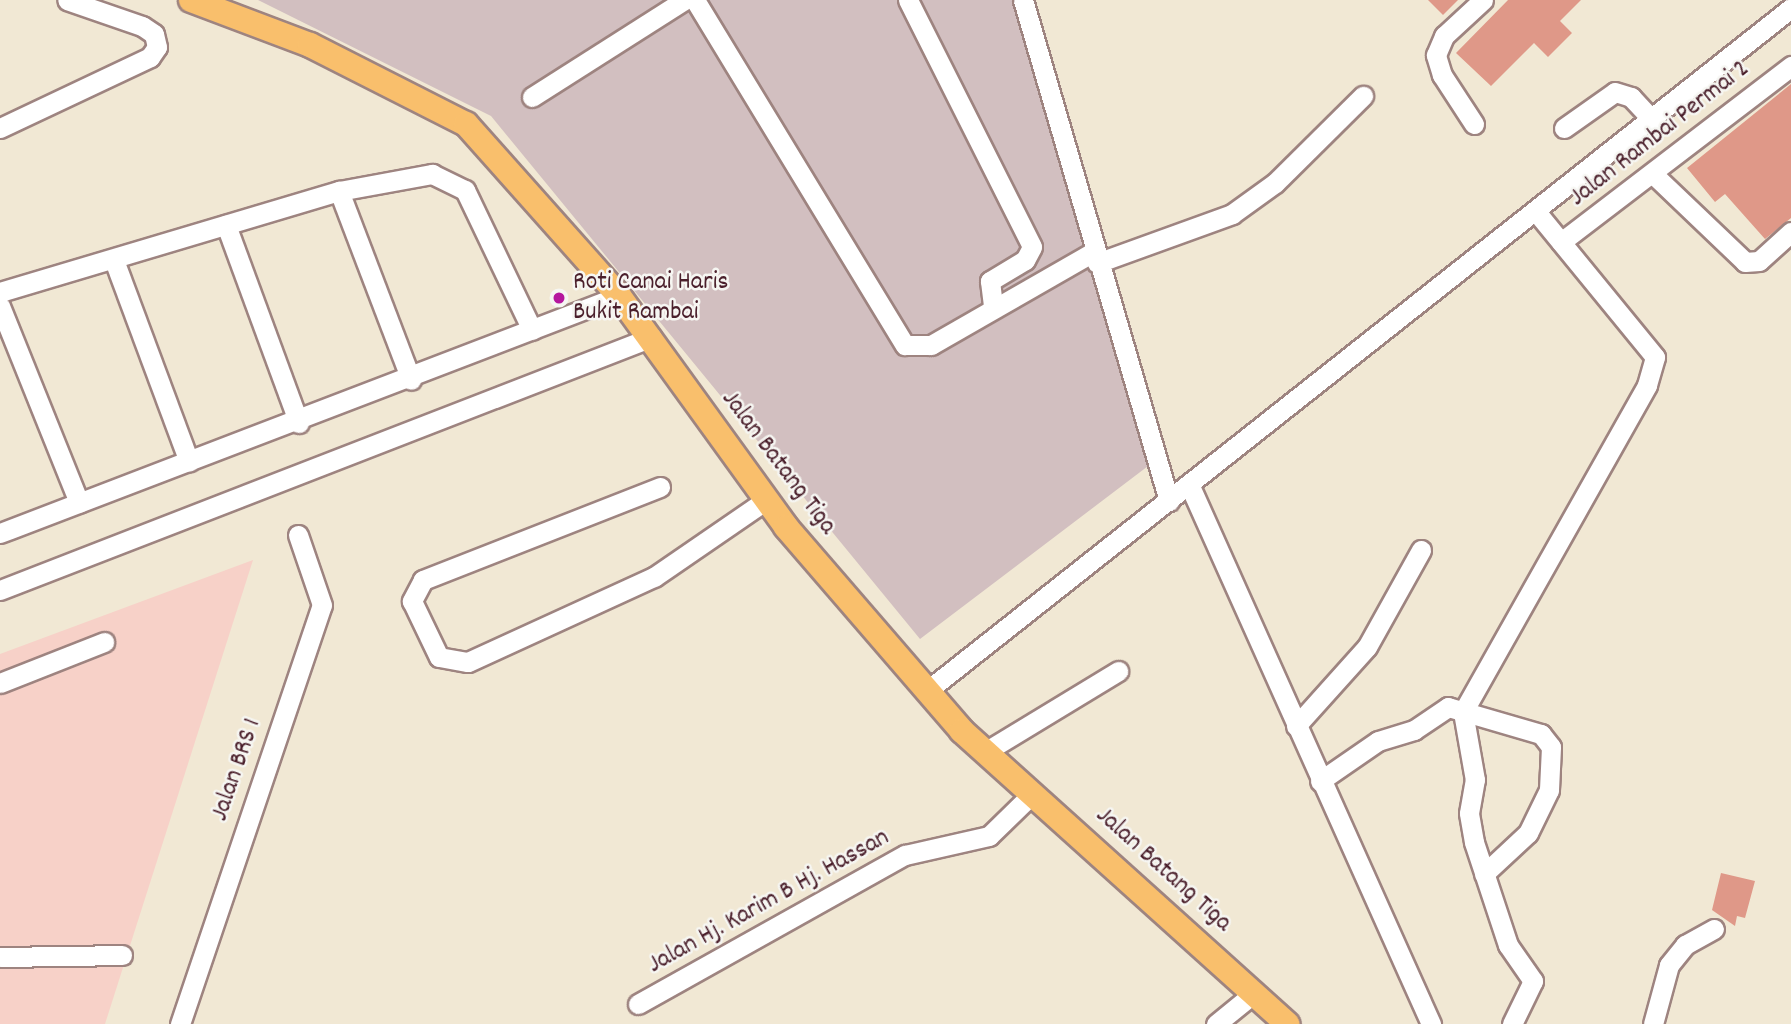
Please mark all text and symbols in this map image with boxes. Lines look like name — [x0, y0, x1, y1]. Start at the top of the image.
street label: Jalan Rambai Permai 2 — [1564, 54, 1756, 214]
place label: Roti Canai Haris Bukit Rambai — [573, 267, 728, 328]
marker: Roti Canai Haris Bukit Rambai — [551, 290, 567, 306]
street label: Jalan Batang Tiga — [714, 385, 842, 541]
street label: Jalan BRS 1 — [205, 715, 269, 825]
street label: Jalan Batang Tiga — [1089, 801, 1237, 939]
street label: Jalan Hj. Karim B Hj. Hassan — [643, 823, 895, 981]

